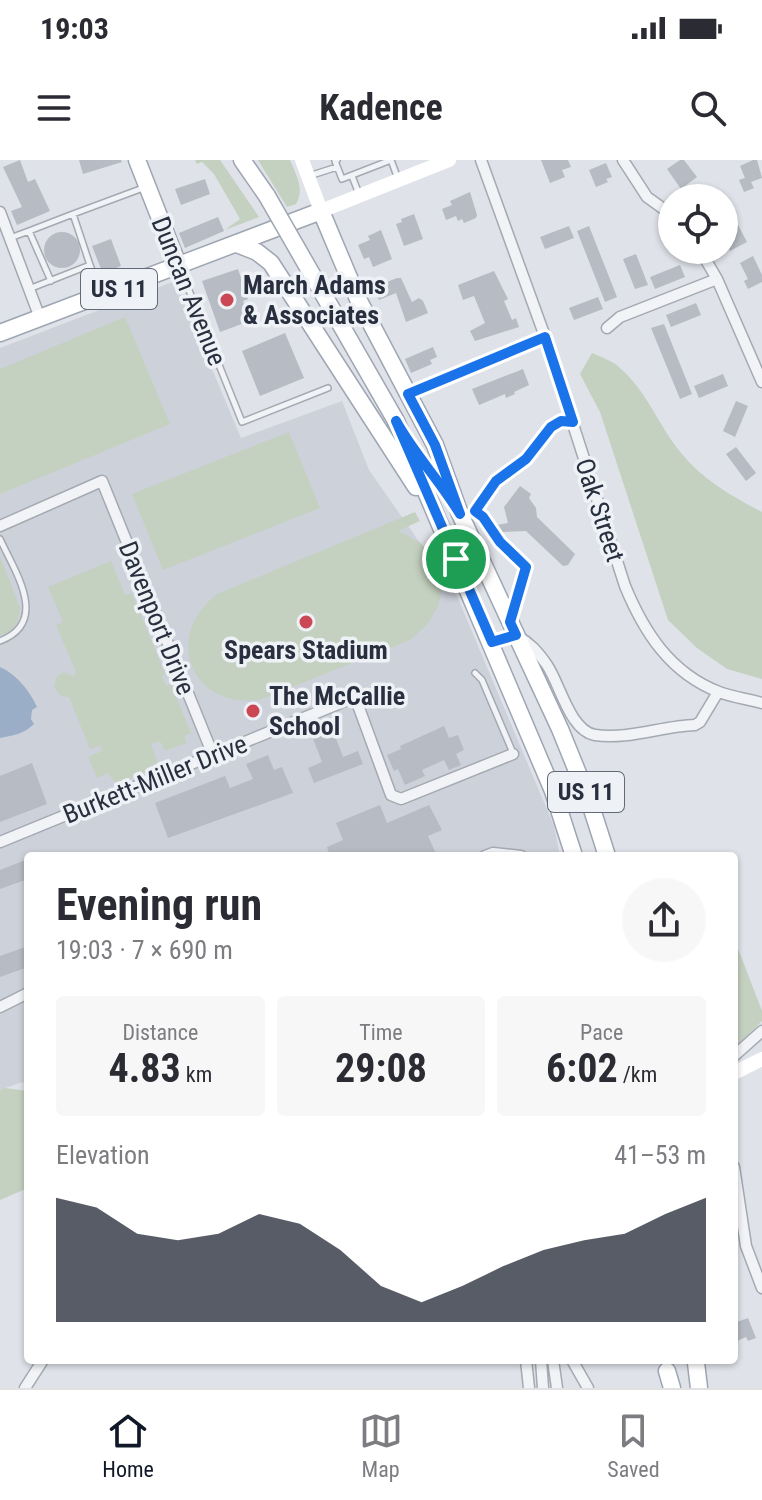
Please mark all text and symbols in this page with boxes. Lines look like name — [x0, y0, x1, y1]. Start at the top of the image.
text: 19:03 — [40, 11, 109, 46]
icon: menu — [32, 86, 76, 130]
icon: search — [686, 86, 730, 130]
text: Kadence — [319, 87, 443, 129]
map controls — [658, 184, 738, 264]
button: locate — [658, 184, 738, 264]
street label: Duncan Avenue — [146, 212, 232, 370]
road number: US 11 — [81, 269, 157, 309]
place label: March Adams & Associates — [243, 270, 386, 330]
marker: March Adams & Associates — [218, 291, 236, 309]
street label: Oak Street — [569, 455, 631, 565]
pin — [422, 525, 490, 593]
street label: Davenport Drive — [113, 537, 201, 699]
icon: arrive — [434, 537, 478, 581]
marker: Spears Stadium — [297, 613, 315, 631]
place label: Spears Stadium — [224, 635, 388, 665]
place label: The McCallie School — [269, 681, 405, 741]
marker: The McCallie School — [244, 702, 262, 720]
street label: Burkett-Miller Drive — [59, 728, 251, 830]
road number: US 11 — [548, 772, 624, 812]
button: share — [622, 878, 706, 962]
text: Evening run — [56, 879, 262, 931]
text: 19:03 · 7 × 690 m — [56, 935, 233, 965]
text: Distance — [122, 1020, 198, 1045]
text: Time — [359, 1020, 403, 1045]
text: Pace — [580, 1020, 623, 1045]
text: 4.83 — [108, 1045, 181, 1092]
text: 29:08 — [335, 1045, 427, 1092]
text: 6:02 — [546, 1045, 618, 1092]
text: km — [181, 1062, 212, 1087]
text: /km — [618, 1062, 657, 1087]
text: Elevation — [56, 1140, 150, 1170]
text: 41–53 m — [614, 1140, 706, 1170]
tab: Home — [102, 1409, 154, 1482]
tab: Map — [359, 1409, 403, 1482]
tab: Saved — [607, 1409, 660, 1482]

